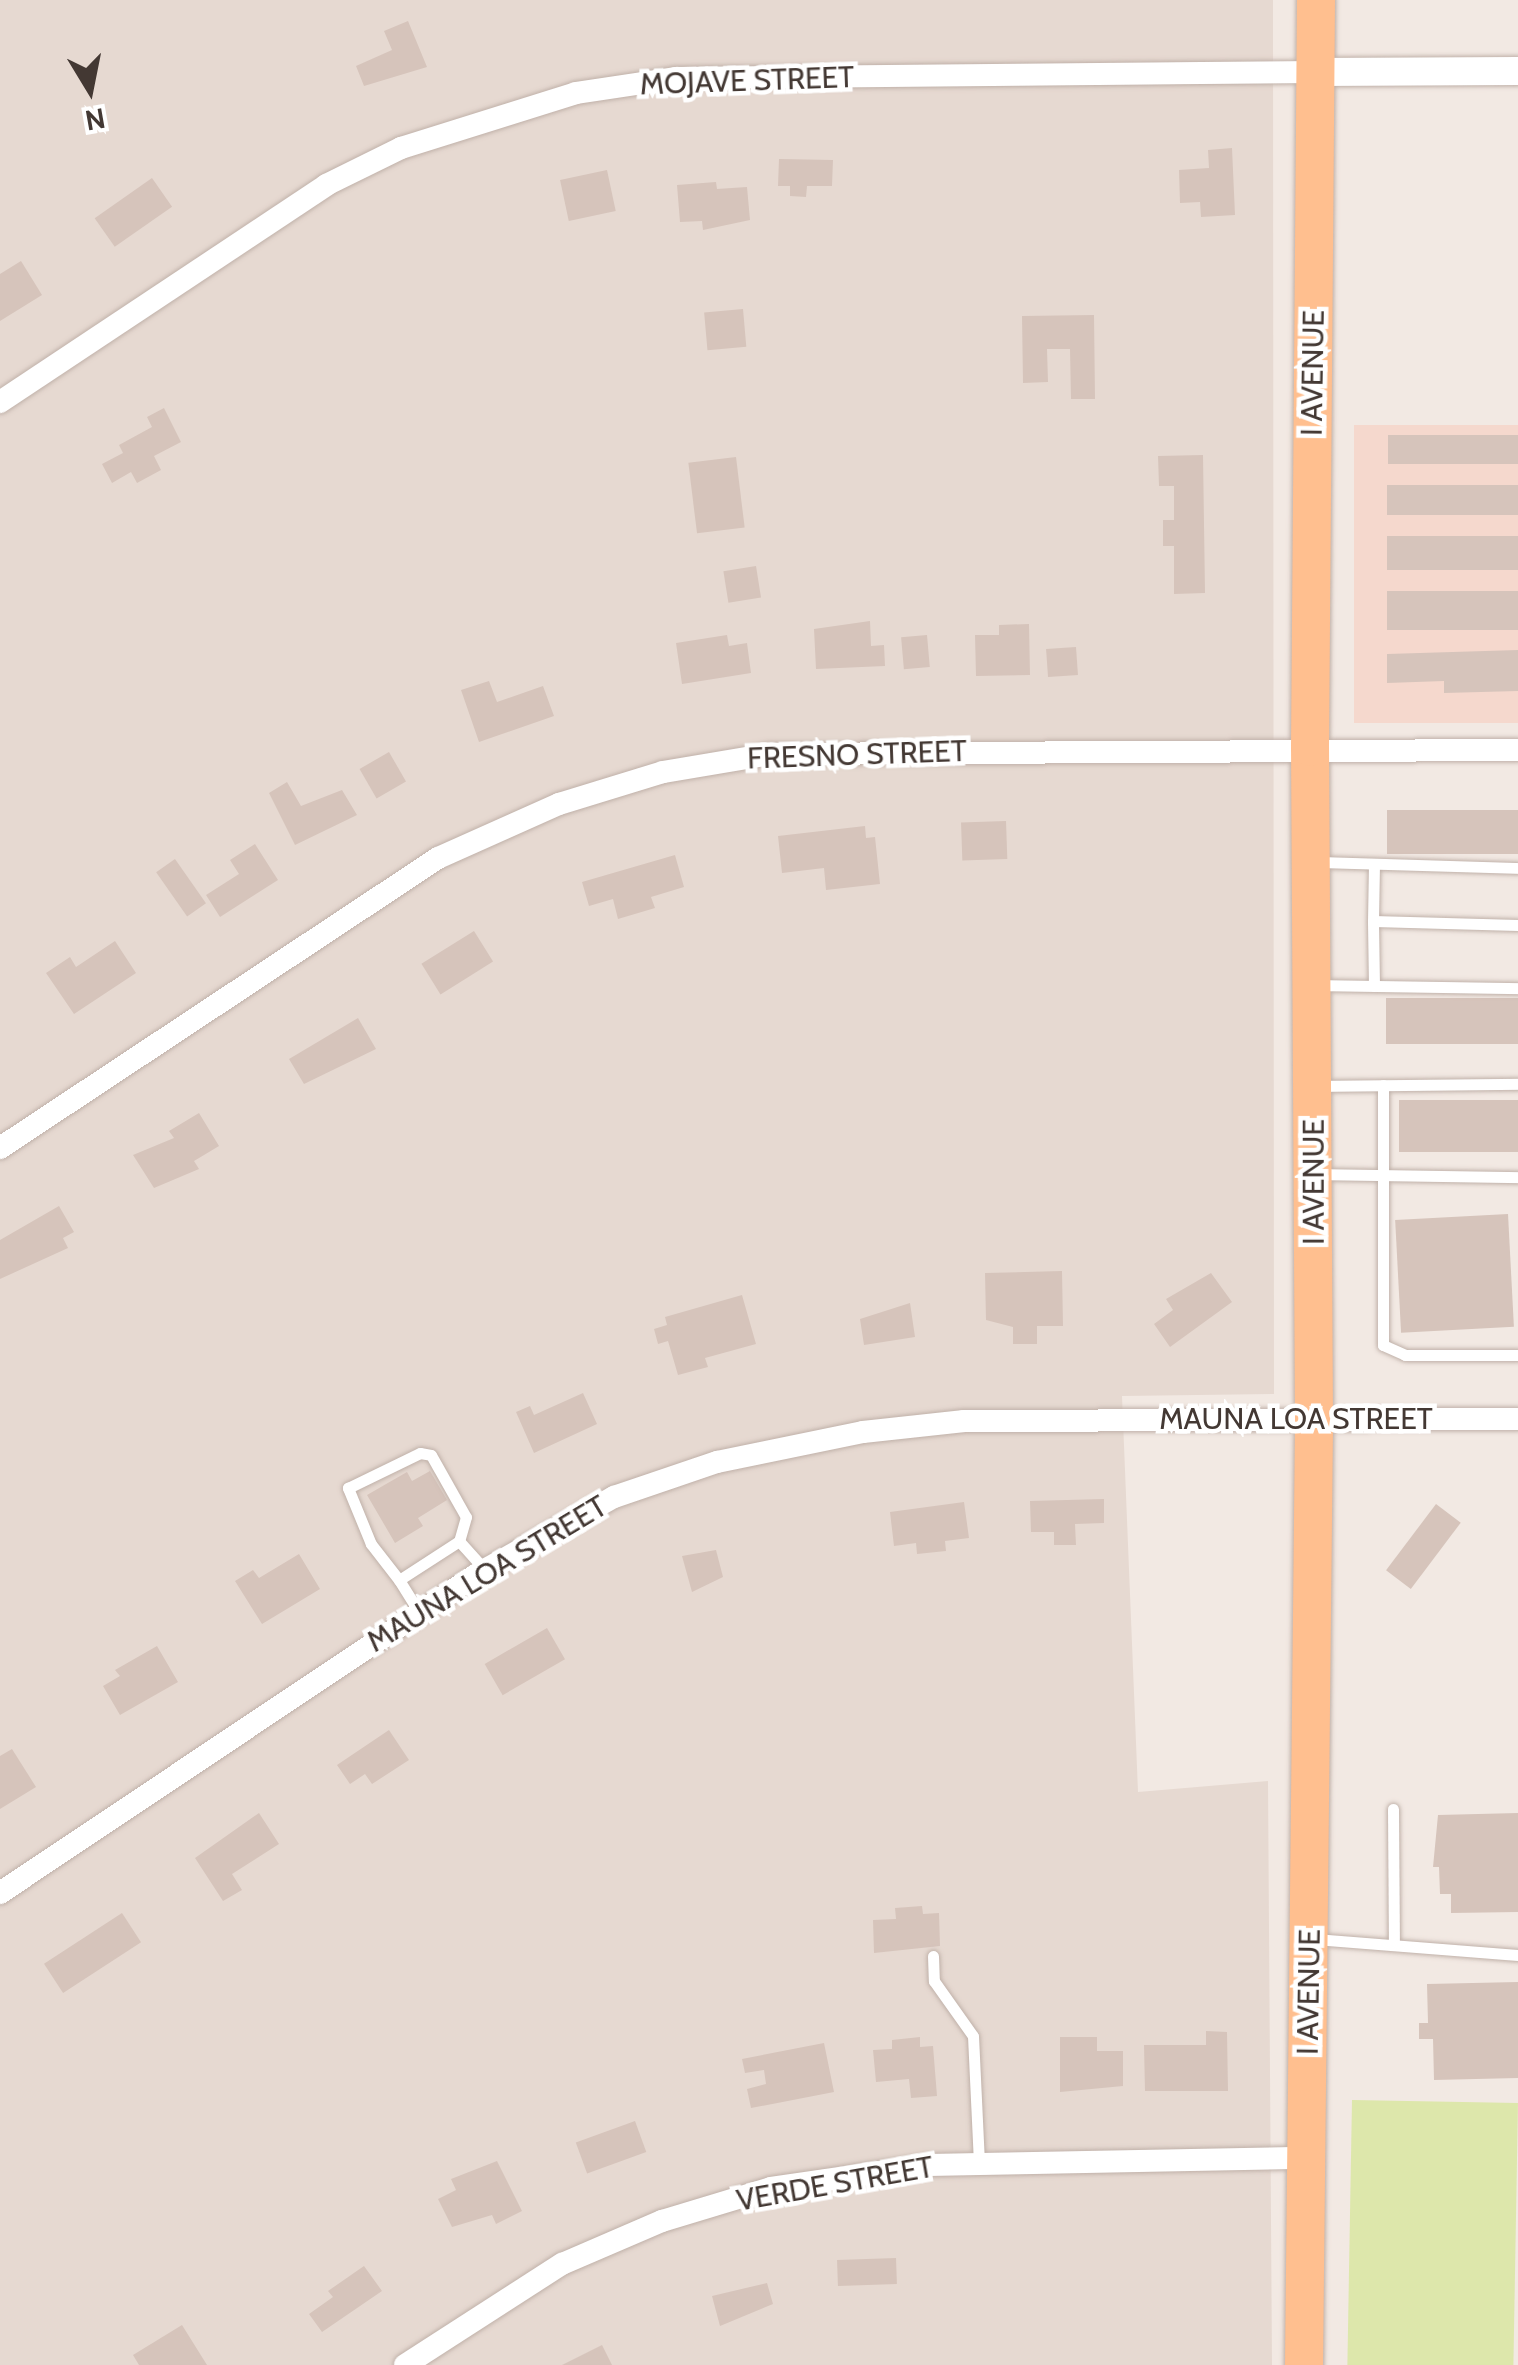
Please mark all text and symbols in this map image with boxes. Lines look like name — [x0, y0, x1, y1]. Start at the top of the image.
north arrow — [40, 40, 140, 140]
street label: MOJAVE STREET — [639, 59, 855, 103]
text: N — [83, 101, 108, 138]
street label: I AVENUE — [1294, 310, 1332, 436]
street label: FRESNO STREET — [747, 733, 967, 777]
street label: I AVENUE — [1296, 1119, 1332, 1245]
street label: MAUNA LOA STREET — [1159, 1401, 1433, 1437]
street label: MAUNA LOA STREET — [360, 1488, 614, 1660]
street label: I AVENUE — [1290, 1929, 1328, 2055]
street label: VERDE STREET — [734, 2149, 936, 2219]

